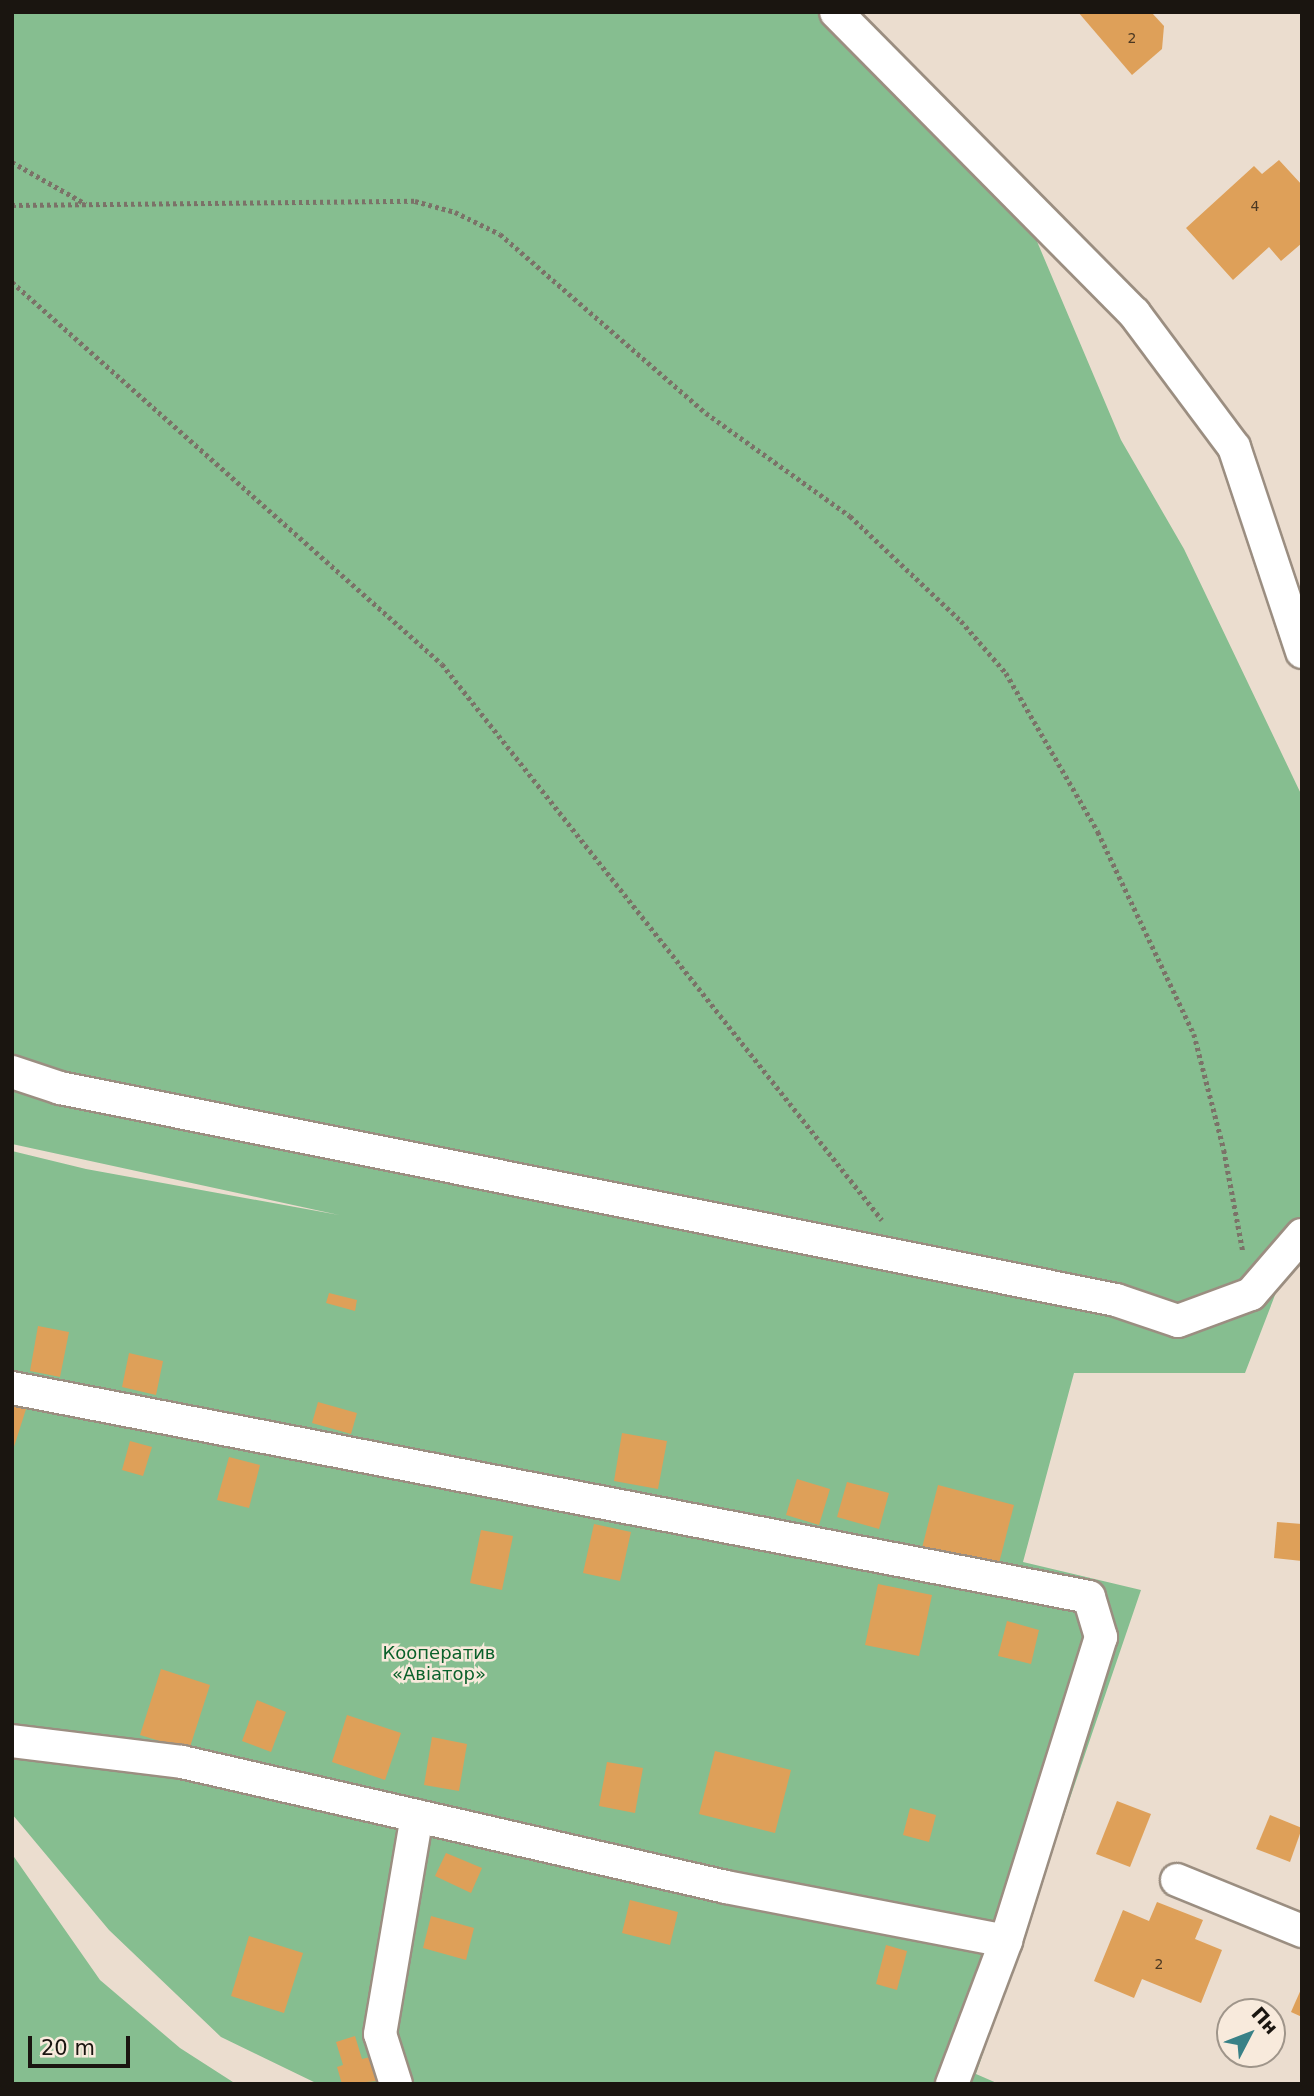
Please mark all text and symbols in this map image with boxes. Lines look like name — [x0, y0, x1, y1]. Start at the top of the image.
house number: 2 — [1128, 30, 1136, 46]
house number: 4 — [1251, 198, 1259, 214]
park label: Кооператив «Авіатор» — [383, 1643, 495, 1686]
house number: 2 — [1155, 1956, 1163, 1972]
north arrow — [1216, 1998, 1286, 2068]
text: Пн — [1247, 2002, 1283, 2038]
scale bar — [32, 2022, 133, 2066]
text: 20 m — [41, 2036, 95, 2060]

